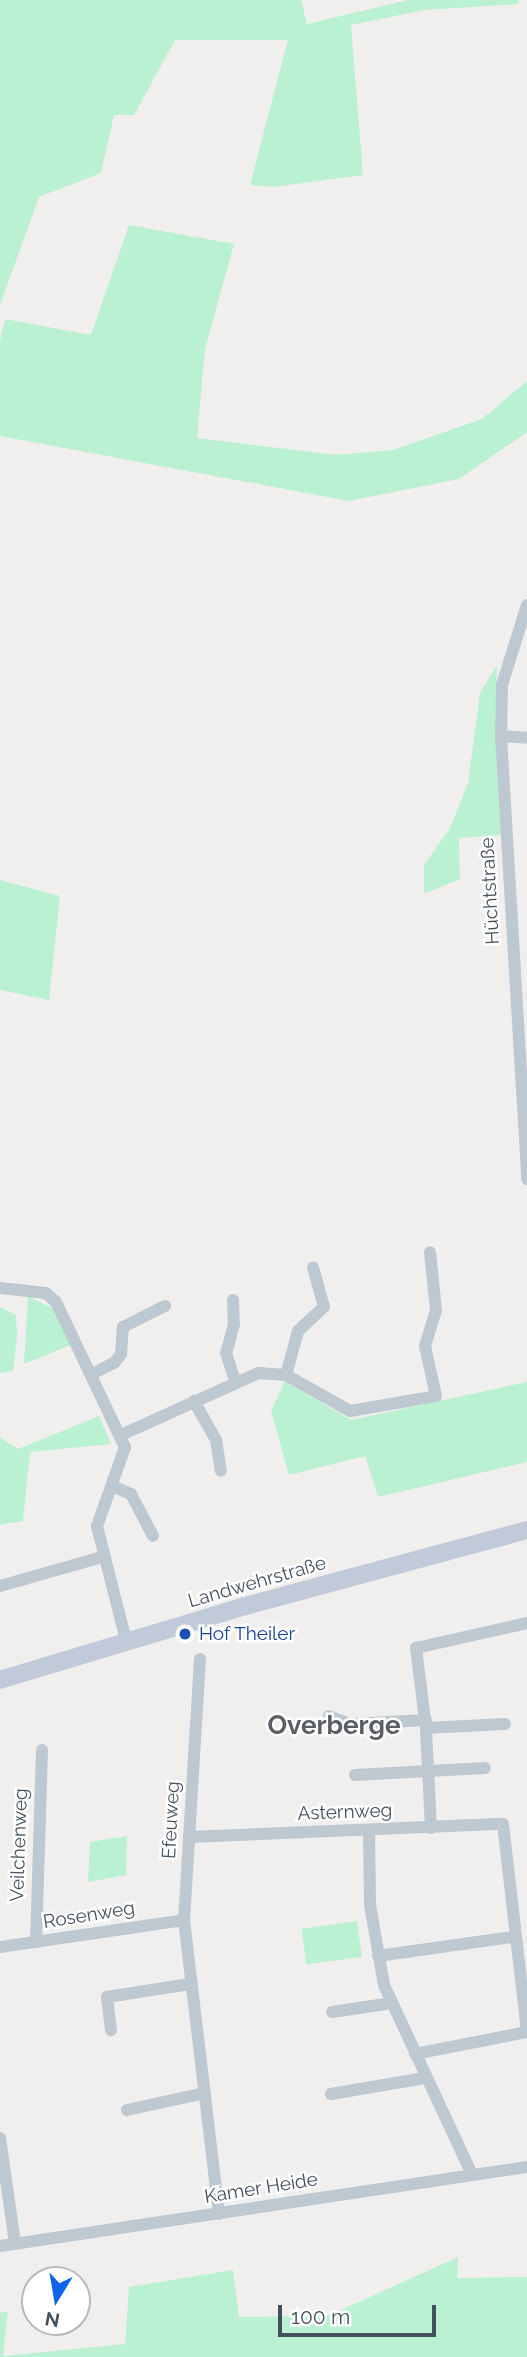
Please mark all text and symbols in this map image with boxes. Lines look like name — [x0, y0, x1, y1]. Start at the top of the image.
street label: Hüchtstraße — [476, 837, 504, 945]
street label: Landwehrstraße — [185, 1551, 329, 1613]
place label: Hof Theiler — [199, 1623, 296, 1645]
marker: Hof Theiler — [177, 1626, 193, 1642]
district label: Overberge — [267, 1710, 401, 1742]
street label: Efeuweg — [158, 1781, 184, 1859]
street label: Veilchenweg — [6, 1788, 32, 1902]
street label: Asternweg — [297, 1799, 393, 1825]
street label: Rosenweg — [41, 1896, 137, 1934]
street label: Kamer Heide — [203, 2168, 319, 2208]
north arrow — [21, 2266, 91, 2336]
scale bar — [282, 2290, 440, 2334]
text: 100 m — [291, 2304, 350, 2329]
text: N — [43, 2307, 62, 2332]

